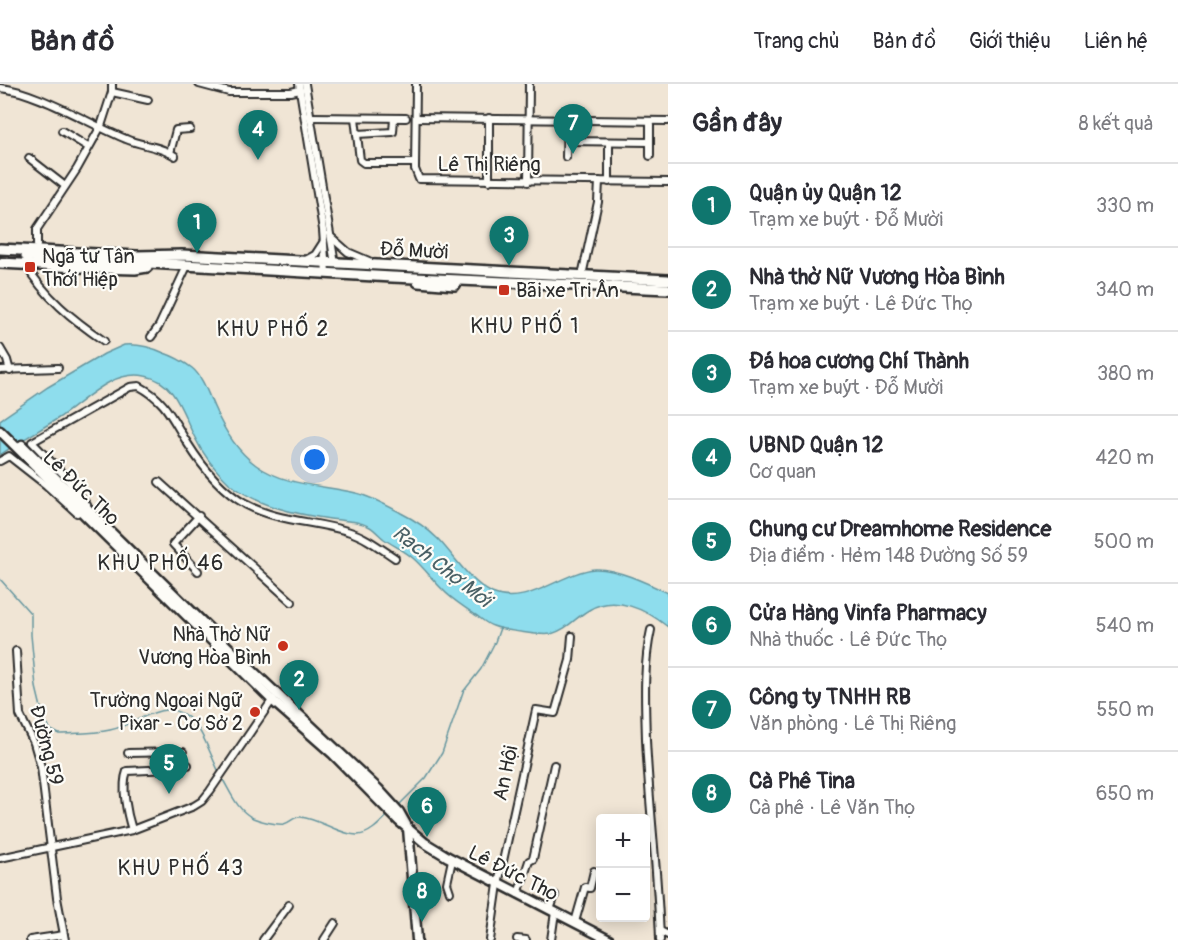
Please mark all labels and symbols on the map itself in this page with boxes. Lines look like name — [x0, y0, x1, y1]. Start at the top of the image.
pin: 7 — [554, 104, 592, 154]
pin: 4 — [238, 110, 278, 160]
street label: Lê Thị Riêng — [437, 152, 541, 177]
pin: 1 — [178, 204, 216, 253]
pin: 3 — [490, 216, 528, 266]
street label: Đỗ Mười — [379, 236, 449, 265]
place label: Ngã tư Tân Thới Hiệp — [42, 244, 135, 292]
marker: Ngã tư Tân Thới Hiệp — [23, 260, 37, 274]
place label: Bãi xe Tri Ân — [516, 278, 619, 303]
marker: Bãi xe Tri Ân — [497, 283, 511, 297]
district label: KHU PHỐ 1 — [470, 309, 580, 340]
district label: KHU PHỐ 2 — [216, 312, 330, 343]
street label: Lê Đức Thọ — [37, 445, 126, 532]
your location — [300, 445, 329, 474]
water label: Rạch Chợ Mới — [387, 519, 499, 615]
district label: KHU PHỐ 46 — [97, 546, 225, 577]
place label: Nhà Thờ Nữ Vương Hòa Bình — [138, 622, 271, 670]
marker: Nhà Thờ Nữ Vương Hòa Bình — [276, 639, 290, 653]
pin: 2 — [280, 660, 318, 710]
place label: Trường Ngoại Ngữ Pixar - Cơ Sở 2 — [90, 688, 243, 736]
street label: Đường 59 — [24, 702, 69, 788]
marker: Trường Ngoại Ngữ Pixar - Cơ Sở 2 — [248, 705, 262, 719]
street label: An Hội — [487, 743, 524, 803]
pin: 5 — [150, 744, 188, 794]
pin: 6 — [408, 788, 446, 837]
street label: Lê Đức Thọ — [464, 840, 564, 907]
district label: KHU PHỐ 43 — [118, 851, 244, 882]
pin: 8 — [402, 872, 442, 922]

